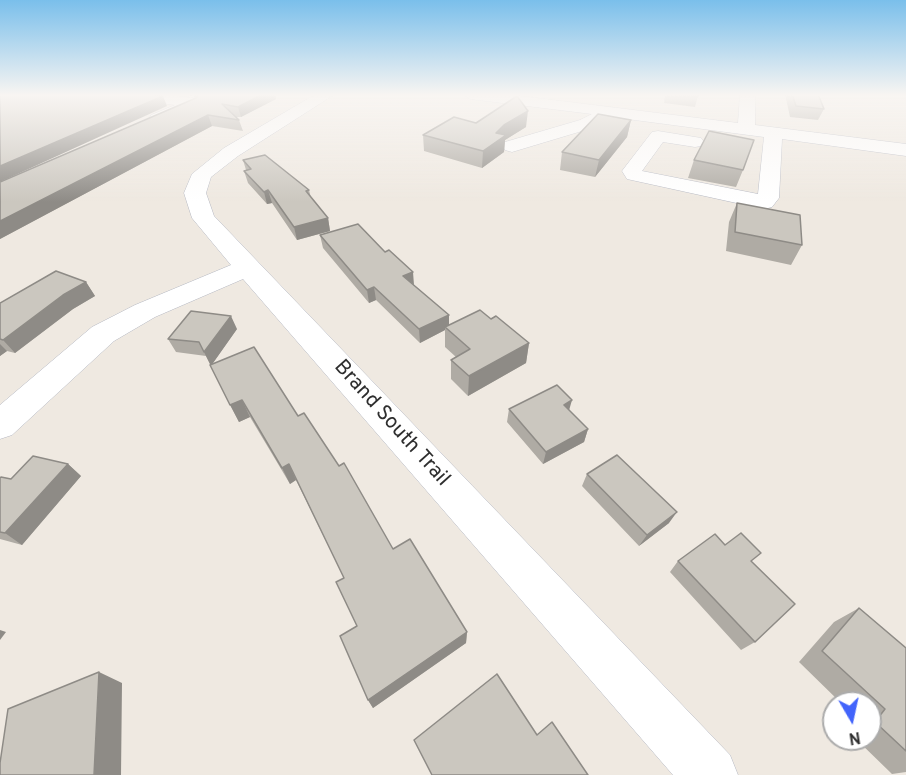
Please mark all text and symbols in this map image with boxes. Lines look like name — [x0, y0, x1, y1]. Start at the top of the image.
street label: Brand South Trail — [328, 355, 454, 493]
north arrow — [822, 691, 882, 751]
text: N — [847, 726, 862, 748]

